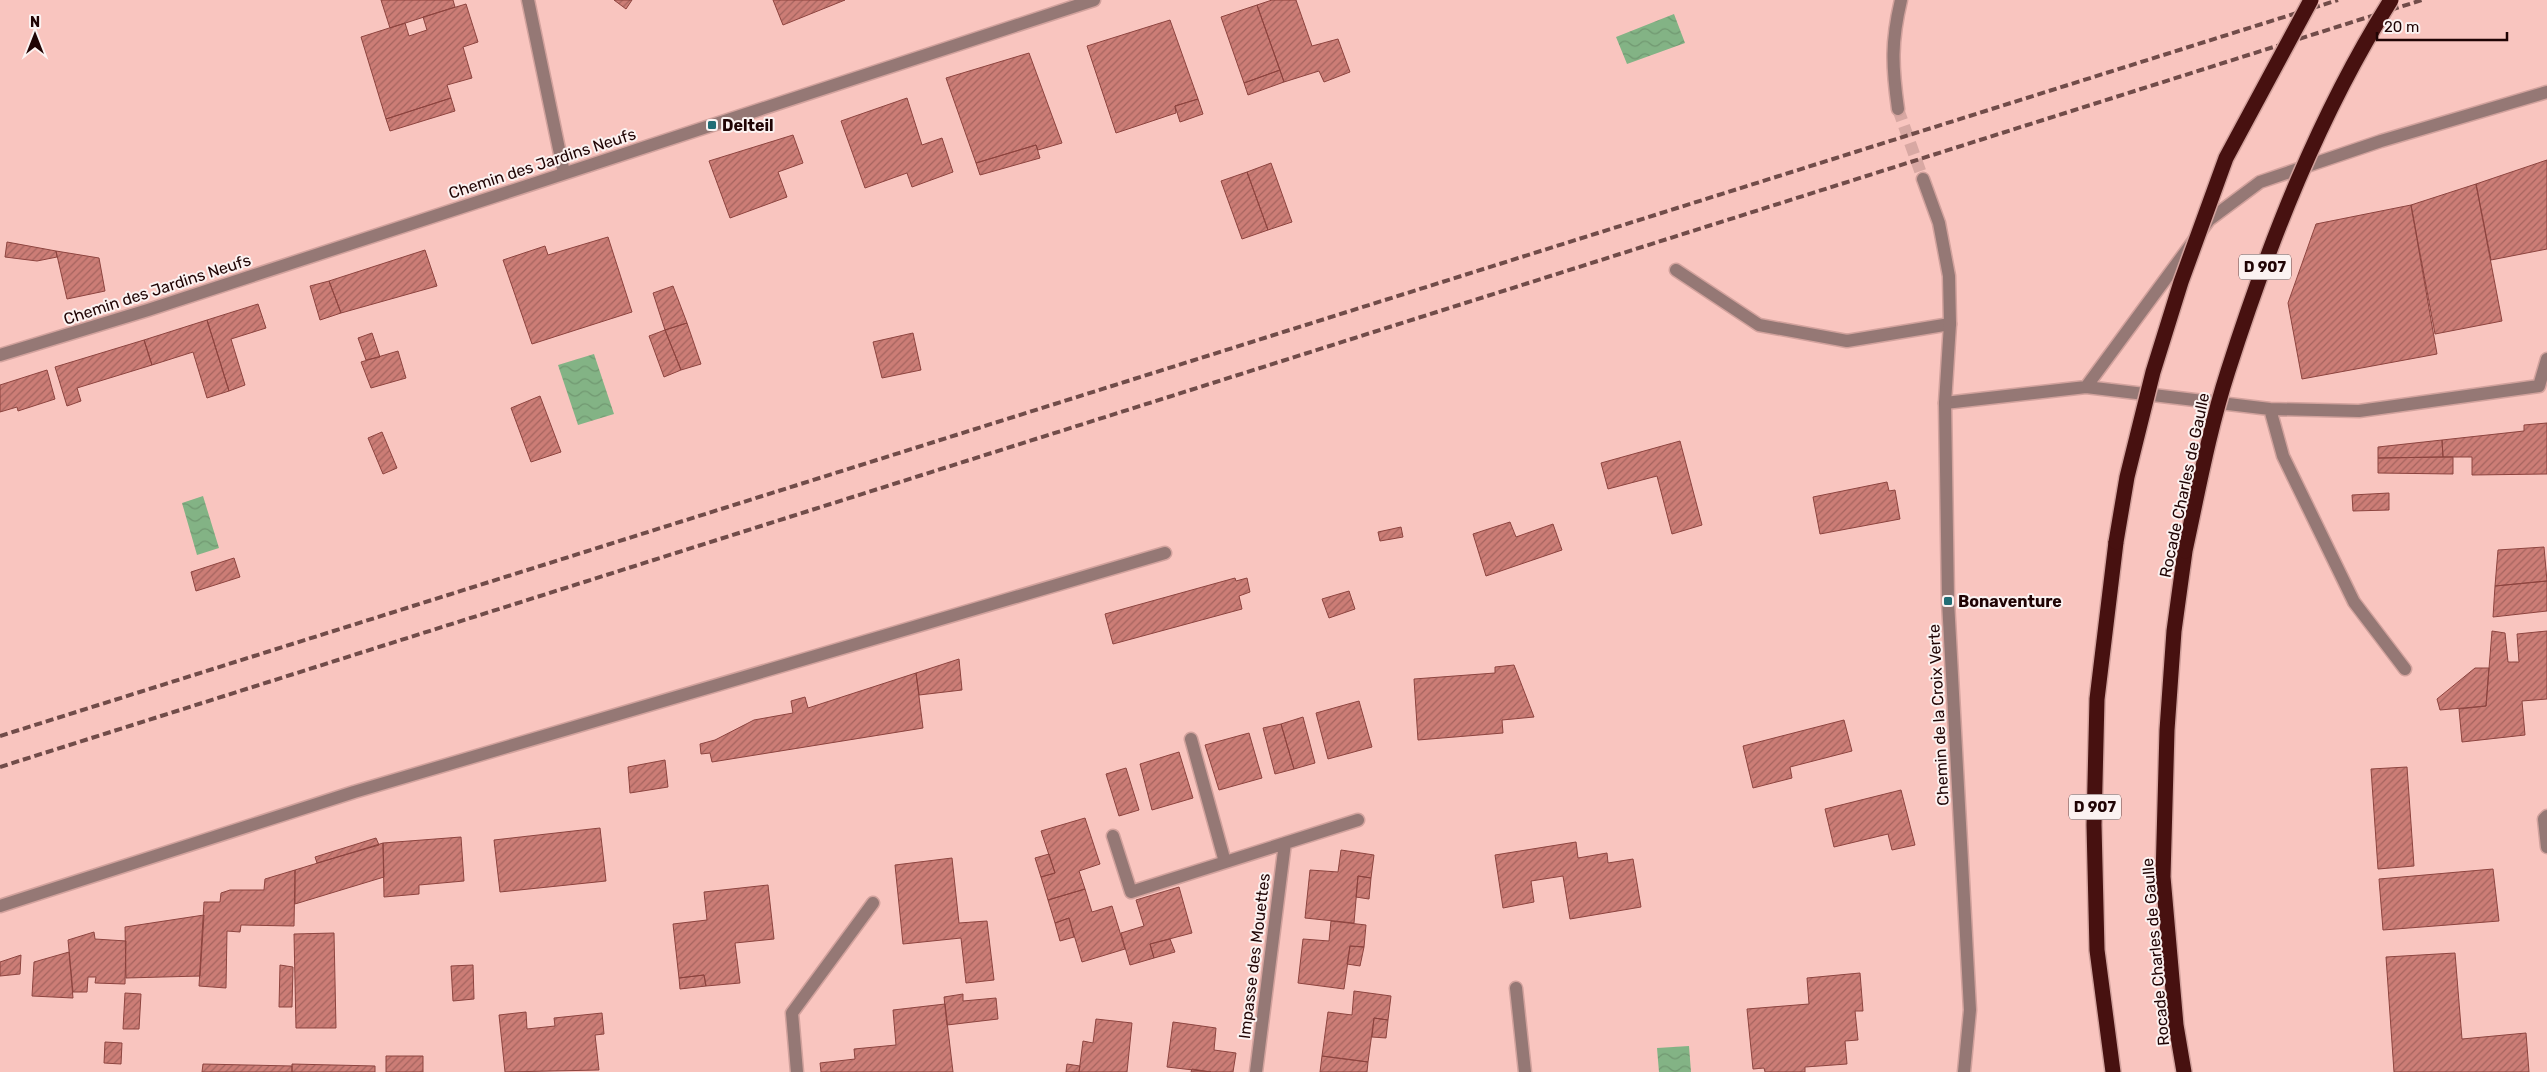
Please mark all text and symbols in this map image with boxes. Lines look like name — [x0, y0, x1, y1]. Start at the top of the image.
north arrow — [10, 10, 60, 60]
scale bar — [2377, 10, 2507, 42]
text: N — [30, 14, 40, 31]
text: 20 m — [2384, 18, 2419, 36]
place label: Delteil — [722, 116, 774, 135]
marker: Delteil — [706, 119, 718, 131]
street label: Chemin des Jardins Neufs — [446, 124, 638, 203]
street label: Chemin des Jardins Neufs — [61, 250, 253, 329]
road number: D 907 — [2239, 254, 2291, 280]
street label: Rocade Charles de Gaulle — [2156, 391, 2213, 579]
place label: Bonaventure — [1958, 592, 2062, 611]
marker: Bonaventure — [1942, 595, 1954, 607]
street label: Chemin de la Croix Verte — [1924, 624, 1953, 806]
road number: D 907 — [2069, 794, 2121, 820]
street label: Rocade Charles de Gaulle — [2138, 857, 2173, 1047]
street label: Impasse des Mouettes — [1235, 872, 1274, 1040]

